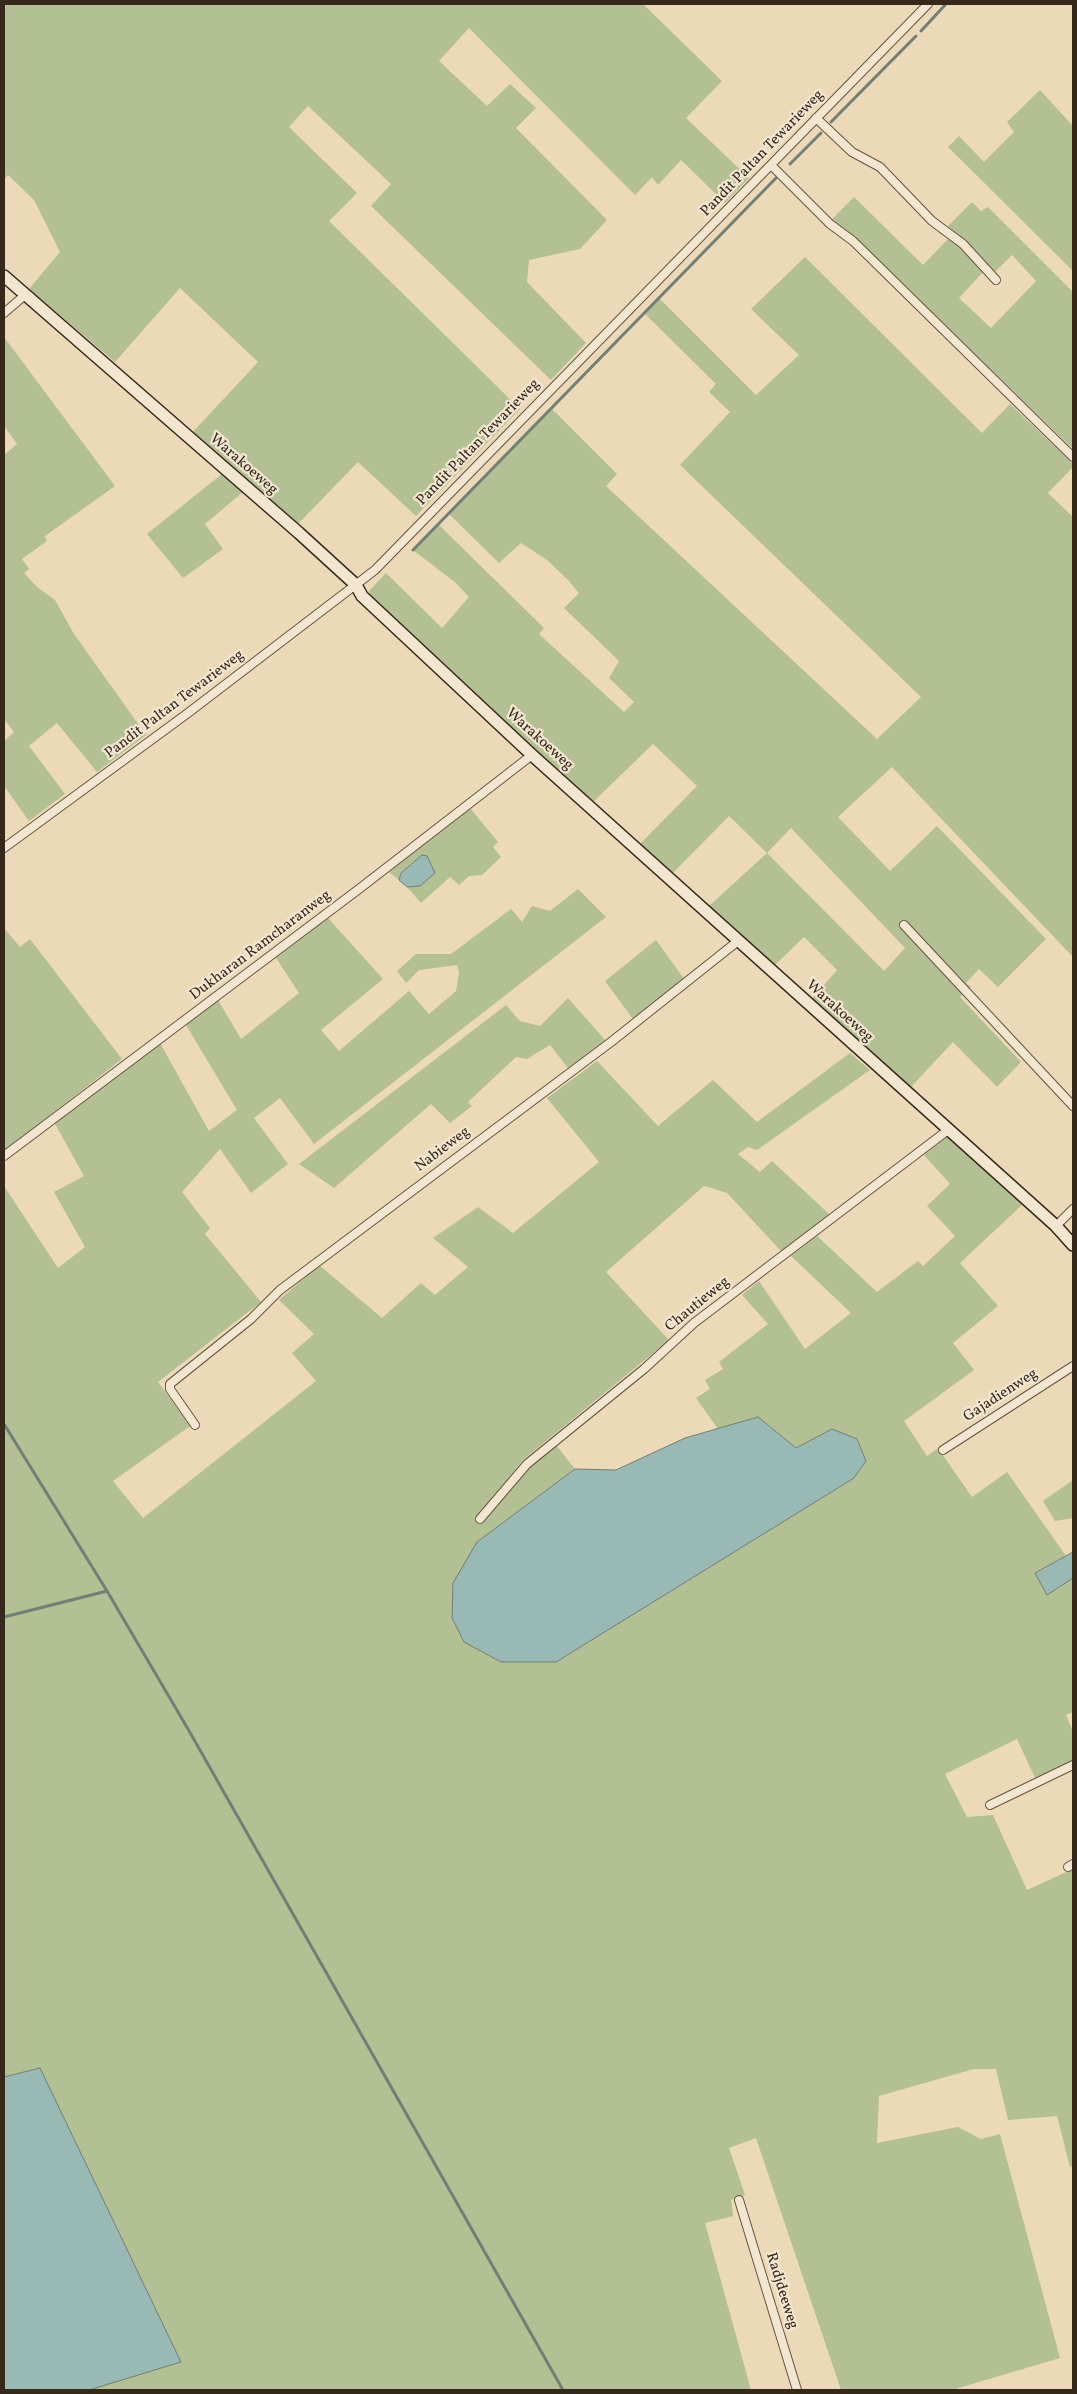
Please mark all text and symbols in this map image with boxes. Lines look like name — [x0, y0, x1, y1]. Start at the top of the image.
street label: Pandit Paltan Tewarieweg — [698, 87, 828, 221]
street label: Pandit Paltan Tewarieweg — [414, 376, 544, 510]
street label: Warakoeweg — [205, 431, 281, 499]
street label: Pandit Paltan Tewarieweg — [102, 647, 248, 763]
street label: Warakoeweg — [502, 705, 576, 775]
street label: Dukharan Ramcharanweg — [187, 887, 335, 1005]
street label: Warakoeweg — [802, 977, 876, 1047]
street label: Nabieweg — [412, 1123, 474, 1177]
street label: Chautieweg — [662, 1274, 734, 1336]
street label: Gajadienweg — [961, 1365, 1041, 1427]
street label: Radjdeeweg — [761, 2250, 801, 2332]

